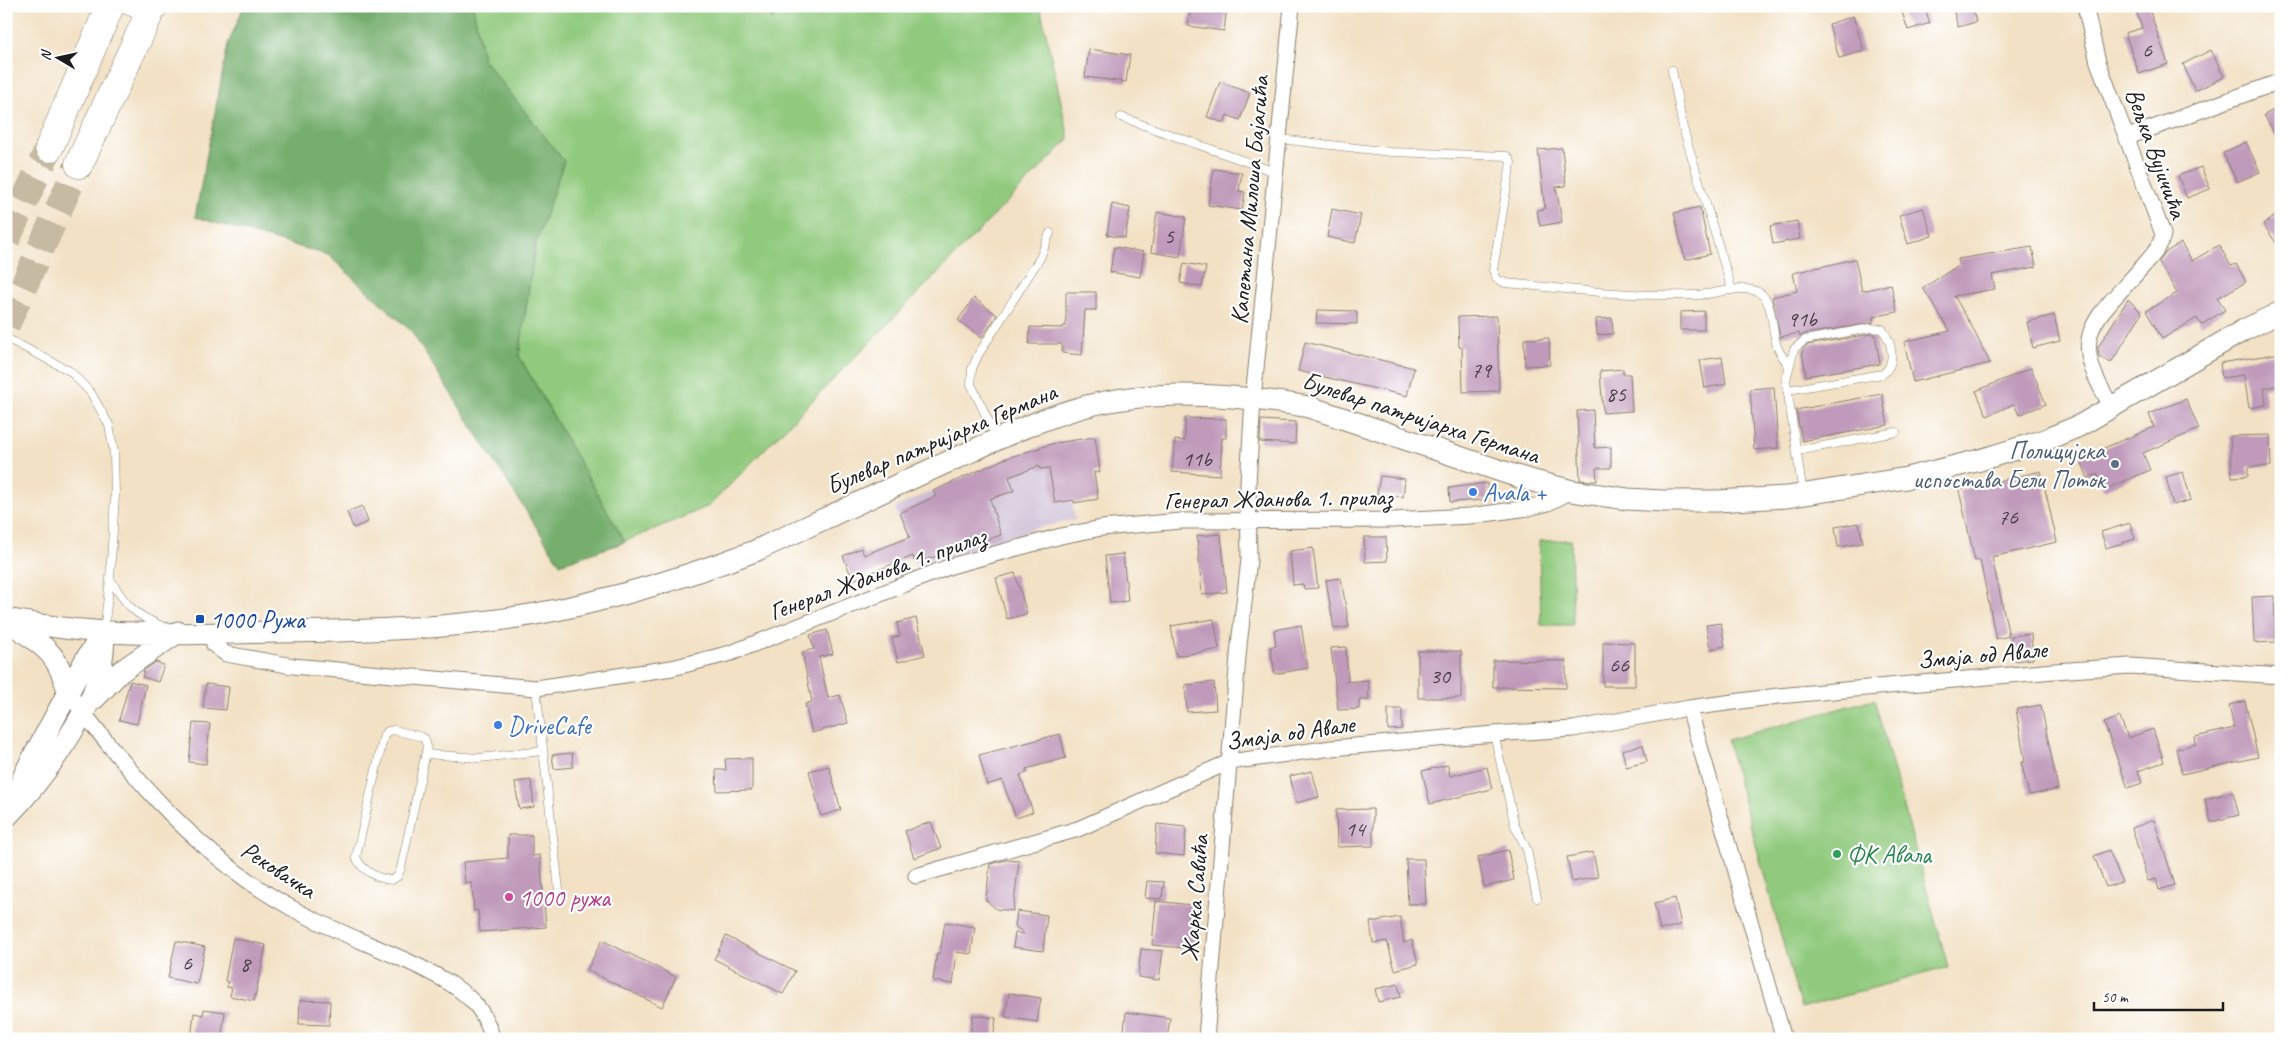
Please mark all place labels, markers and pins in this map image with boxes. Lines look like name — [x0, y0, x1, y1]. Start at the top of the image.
place label: Полицијска испостава Бели Поток — [1913, 435, 2107, 496]
marker: Полицијска испостава Бели Поток — [2109, 458, 2121, 470]
place label: Avala + — [1483, 477, 1547, 509]
marker: Avala + — [1467, 486, 1479, 498]
place label: 1000 Ружа — [210, 604, 307, 636]
marker: 1000 Ружа — [194, 613, 206, 625]
place label: DriveCafe — [508, 710, 592, 742]
marker: DriveCafe — [492, 719, 504, 731]
place label: ФК Авала — [1847, 839, 1933, 871]
marker: ФК Авала — [1831, 848, 1843, 860]
place label: 1000 ружа — [519, 882, 612, 914]
marker: 1000 ружа — [503, 891, 515, 903]

